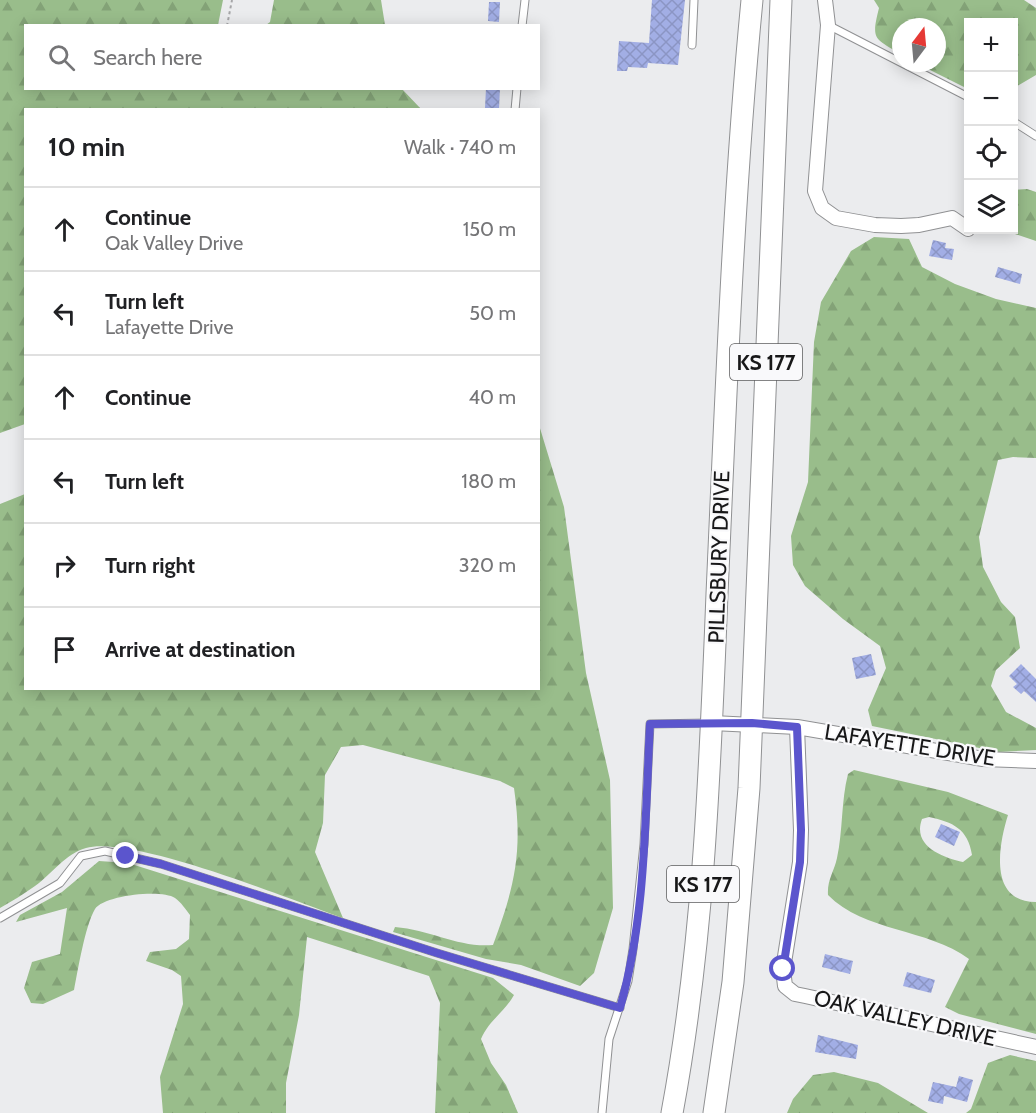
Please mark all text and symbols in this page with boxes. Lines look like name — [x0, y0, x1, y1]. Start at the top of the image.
north arrow — [892, 18, 946, 72]
map controls — [964, 18, 1018, 234]
button: + — [964, 18, 1018, 72]
search box — [24, 24, 540, 90]
icon: search — [45, 41, 78, 74]
text: Search here — [93, 44, 202, 71]
button: − — [964, 72, 1018, 126]
button: locate — [964, 126, 1018, 180]
text: 10 min — [48, 131, 125, 163]
text: Walk · 740 m — [404, 135, 516, 159]
button: layers — [964, 180, 1018, 234]
text: Continue — [105, 204, 191, 231]
icon: ahead — [48, 213, 81, 246]
text: 150 m — [463, 217, 516, 241]
text: Oak Valley Drive — [105, 231, 243, 255]
text: Turn left — [105, 288, 184, 315]
icon: left — [48, 297, 81, 330]
text: 50 m — [469, 301, 516, 325]
text: Lafayette Drive — [105, 315, 233, 339]
road number: KS 177 — [730, 344, 802, 380]
icon: ahead — [48, 381, 81, 414]
text: Continue — [105, 384, 191, 411]
text: 40 m — [468, 385, 516, 409]
icon: left — [48, 465, 81, 498]
text: Turn left — [105, 468, 184, 495]
text: 180 m — [461, 469, 516, 493]
street label: PILLSBURY DRIVE — [702, 470, 736, 644]
icon: right — [48, 549, 81, 582]
text: Turn right — [105, 552, 195, 579]
text: 320 m — [459, 553, 516, 577]
icon: arrive — [48, 633, 81, 666]
text: Arrive at destination — [105, 636, 295, 663]
street label: LAFAYETTE DRIVE — [823, 718, 997, 772]
route end — [112, 842, 138, 868]
road number: KS 177 — [667, 866, 739, 902]
route start — [769, 955, 795, 981]
street label: OAK VALLEY DRIVE — [811, 984, 999, 1052]

